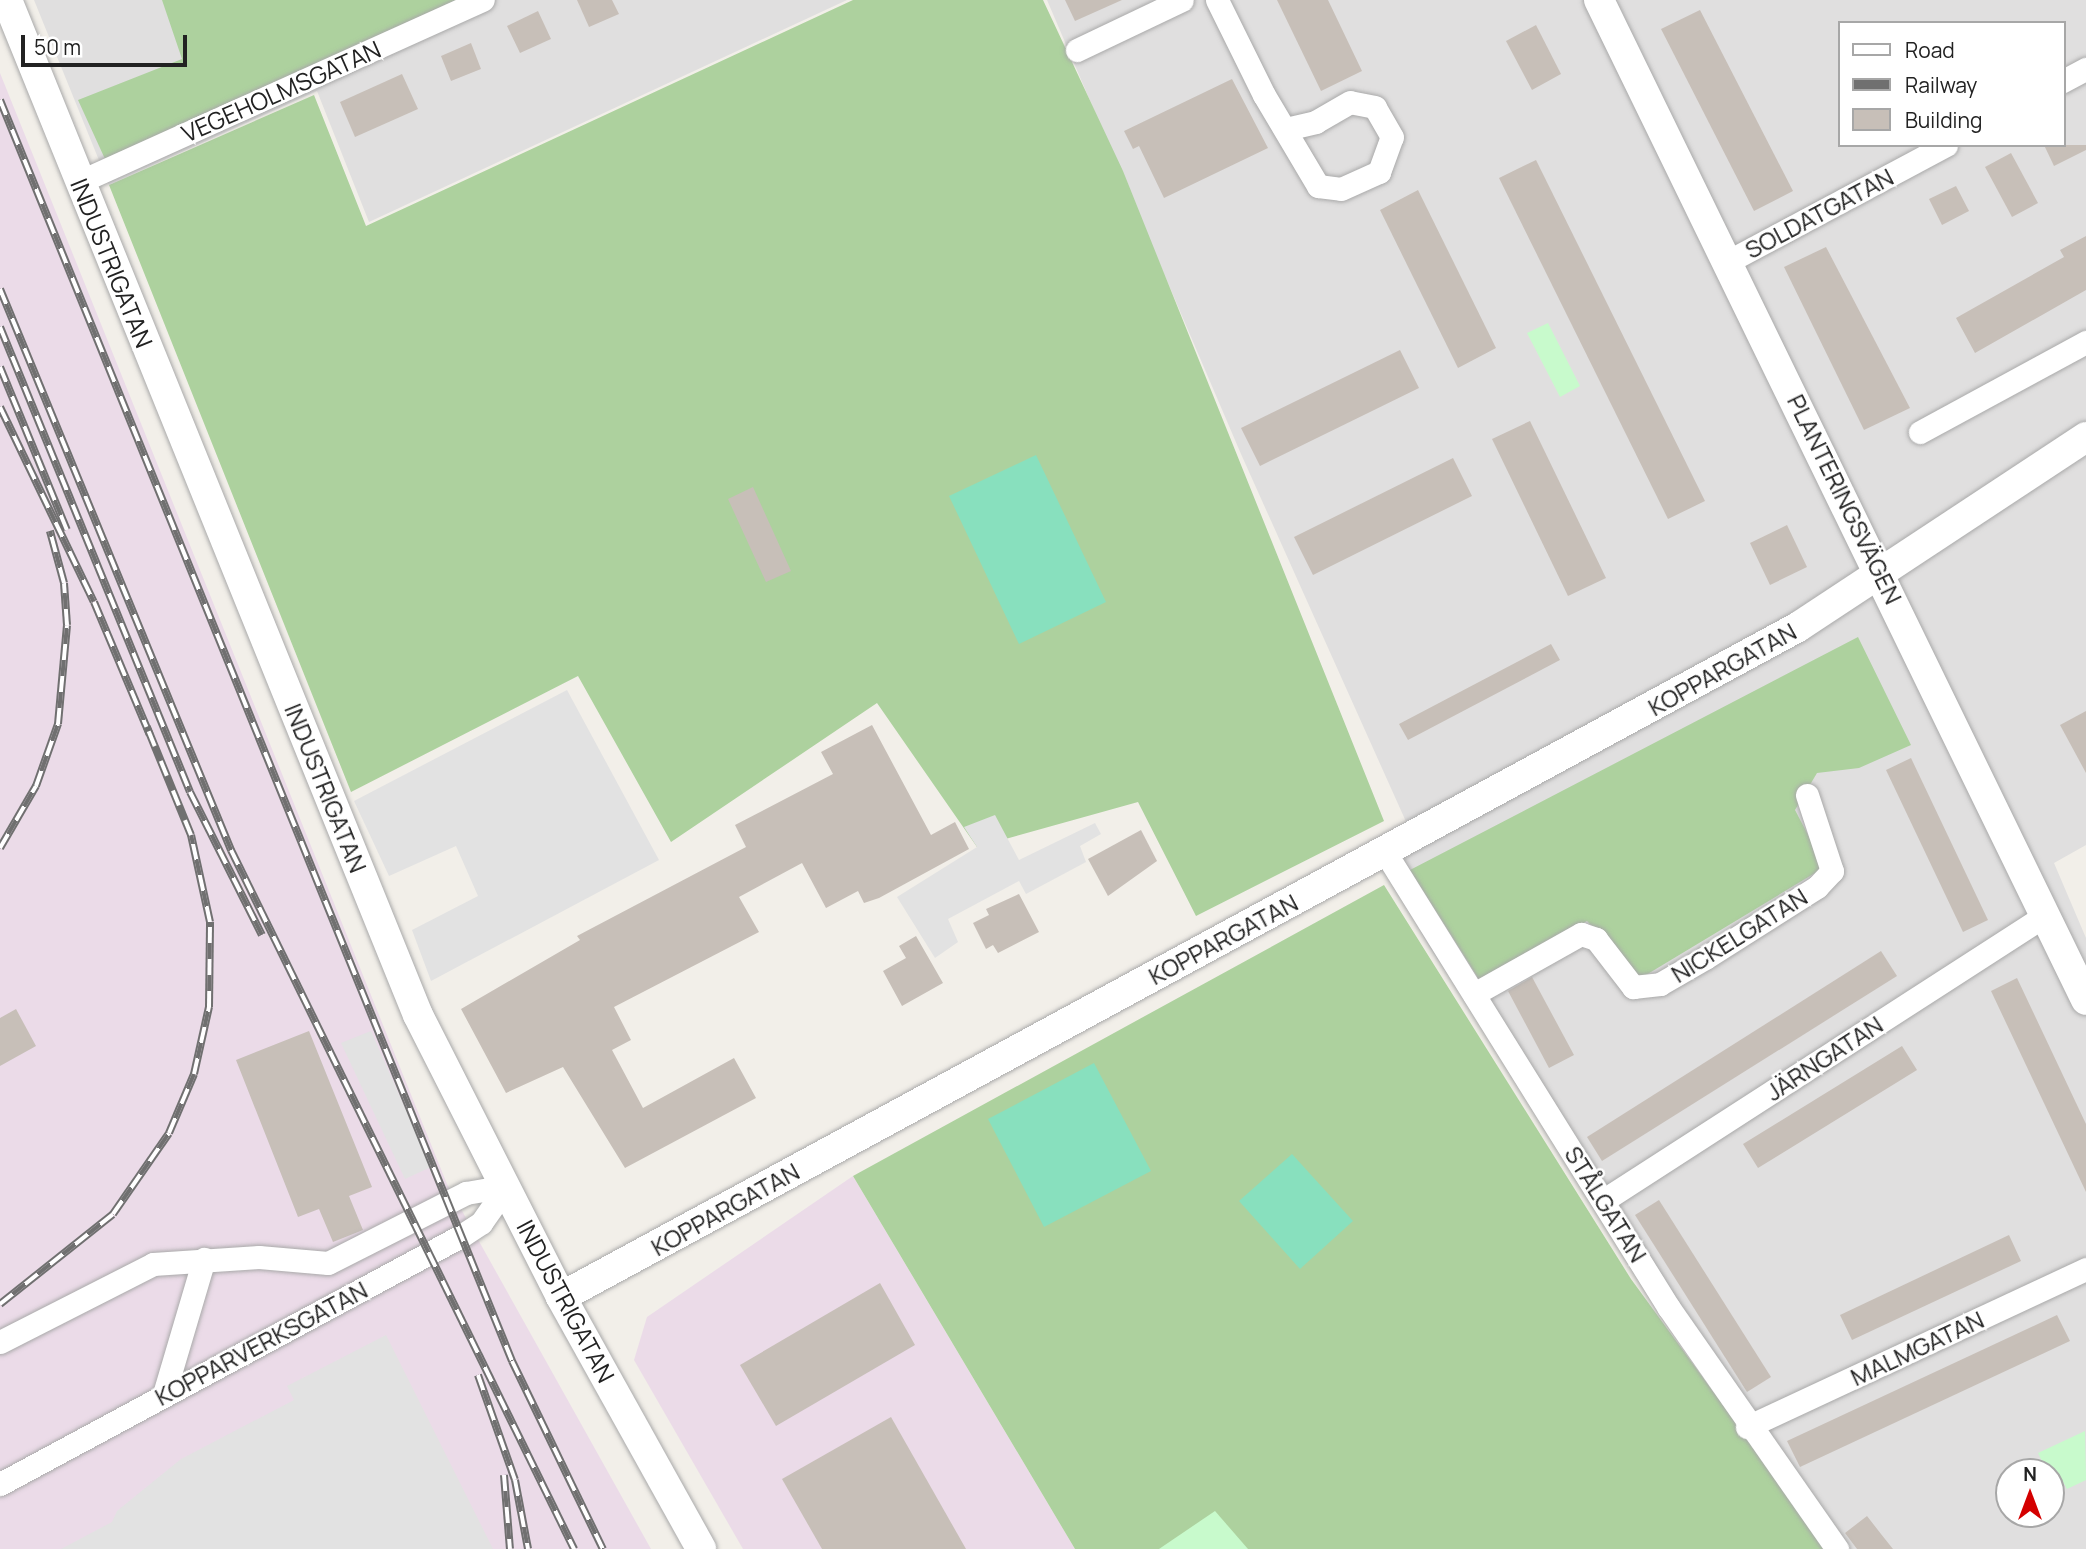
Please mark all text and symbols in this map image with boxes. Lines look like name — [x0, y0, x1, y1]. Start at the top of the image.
scale bar — [24, 21, 191, 65]
legend — [1838, 21, 2065, 147]
text: 50 m — [34, 33, 81, 61]
street label: VEGEHOLMSGATAN — [177, 34, 385, 148]
text: Road — [1905, 36, 1955, 64]
text: Railway — [1905, 71, 1977, 99]
text: Building — [1905, 106, 1982, 134]
street label: SOLDATGATAN — [1740, 162, 1898, 264]
street label: INDUSTRIGATAN — [65, 174, 159, 352]
street label: PLANTERINGSVÄGEN — [1782, 390, 1908, 608]
street label: KOPPARGATAN — [1643, 617, 1801, 721]
street label: INDUSTRIGATAN — [279, 699, 373, 877]
street label: NICKELGATAN — [1666, 882, 1812, 988]
street label: KOPPARGATAN — [1144, 888, 1302, 990]
street label: JÄRNGATAN — [1760, 1010, 1888, 1106]
street label: STÅLGATAN — [1559, 1141, 1653, 1267]
street label: KOPPARGATAN — [646, 1157, 804, 1261]
street label: INDUSTRIGATAN — [511, 1215, 621, 1387]
street label: KOPPARVERKSGATAN — [150, 1275, 372, 1411]
street label: MALMGATAN — [1846, 1305, 1988, 1391]
north arrow — [1995, 1458, 2065, 1528]
text: N — [2023, 1461, 2037, 1487]

